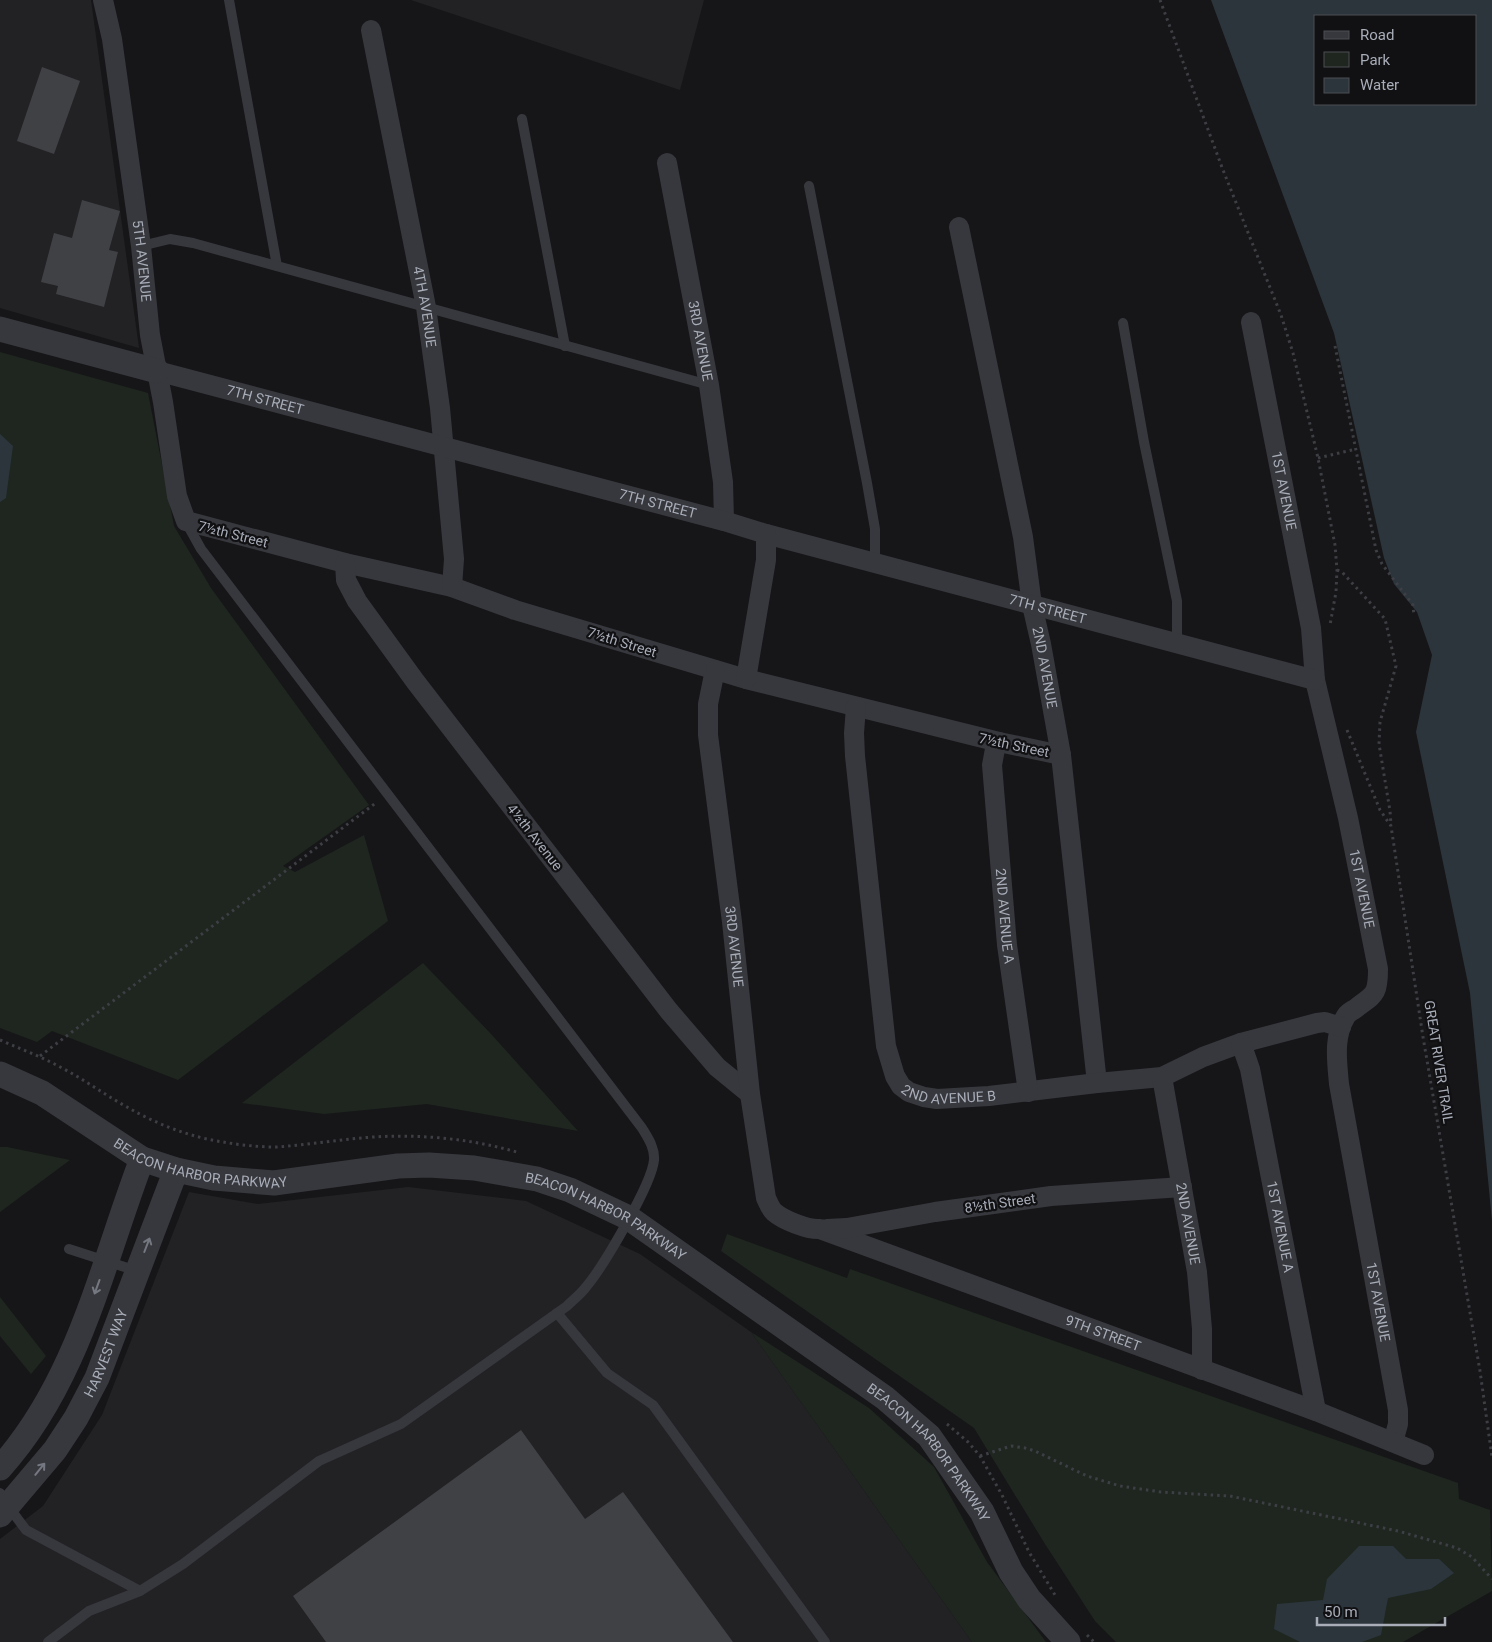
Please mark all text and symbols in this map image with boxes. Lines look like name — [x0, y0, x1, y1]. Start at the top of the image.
legend — [1314, 15, 1477, 105]
text: Road — [1360, 26, 1394, 44]
text: Park — [1360, 51, 1391, 69]
text: Water — [1360, 76, 1399, 94]
street label: 5TH AVENUE — [129, 219, 155, 303]
street label: 4TH AVENUE — [410, 265, 440, 348]
street label: 3RD AVENUE — [685, 299, 716, 382]
street label: 7TH STREET — [225, 382, 306, 418]
street label: 1ST AVENUE — [1269, 450, 1300, 532]
street label: 7TH STREET — [617, 486, 699, 522]
street label: 7½th Street — [196, 518, 270, 551]
street label: 7TH STREET — [1007, 591, 1089, 627]
street label: 7½th Street — [586, 624, 659, 660]
street label: 2ND AVENUE — [1029, 625, 1060, 710]
street label: 7½th Street — [977, 730, 1051, 760]
street label: 4½th Avenue — [504, 800, 566, 874]
street label: 1ST AVENUE — [1346, 848, 1378, 930]
street label: 2ND AVENUE A — [993, 868, 1018, 965]
street label: 3RD AVENUE — [722, 905, 747, 988]
street label: GREAT RIVER TRAIL — [1421, 999, 1457, 1125]
street label: 2ND AVENUE B — [898, 1081, 997, 1107]
street label: BEACON HARBOR PARKWAY — [111, 1135, 289, 1191]
street label: BEACON HARBOR PARKWAY — [524, 1169, 690, 1264]
street label: 1ST AVENUE A — [1264, 1179, 1297, 1274]
street label: 2ND AVENUE — [1173, 1181, 1204, 1266]
street label: 8½th Street — [964, 1190, 1037, 1216]
one-way arrow — [143, 1238, 152, 1253]
street label: 1ST AVENUE — [1363, 1261, 1393, 1343]
one-way arrow — [92, 1279, 101, 1295]
street label: HARVEST WAY — [80, 1306, 131, 1400]
street label: 9TH STREET — [1063, 1312, 1144, 1354]
street label: BEACON HARBOR PARKWAY — [864, 1380, 993, 1524]
one-way arrow — [34, 1463, 45, 1476]
scale bar — [1317, 1594, 1444, 1626]
text: 50 m — [1324, 1603, 1358, 1621]

